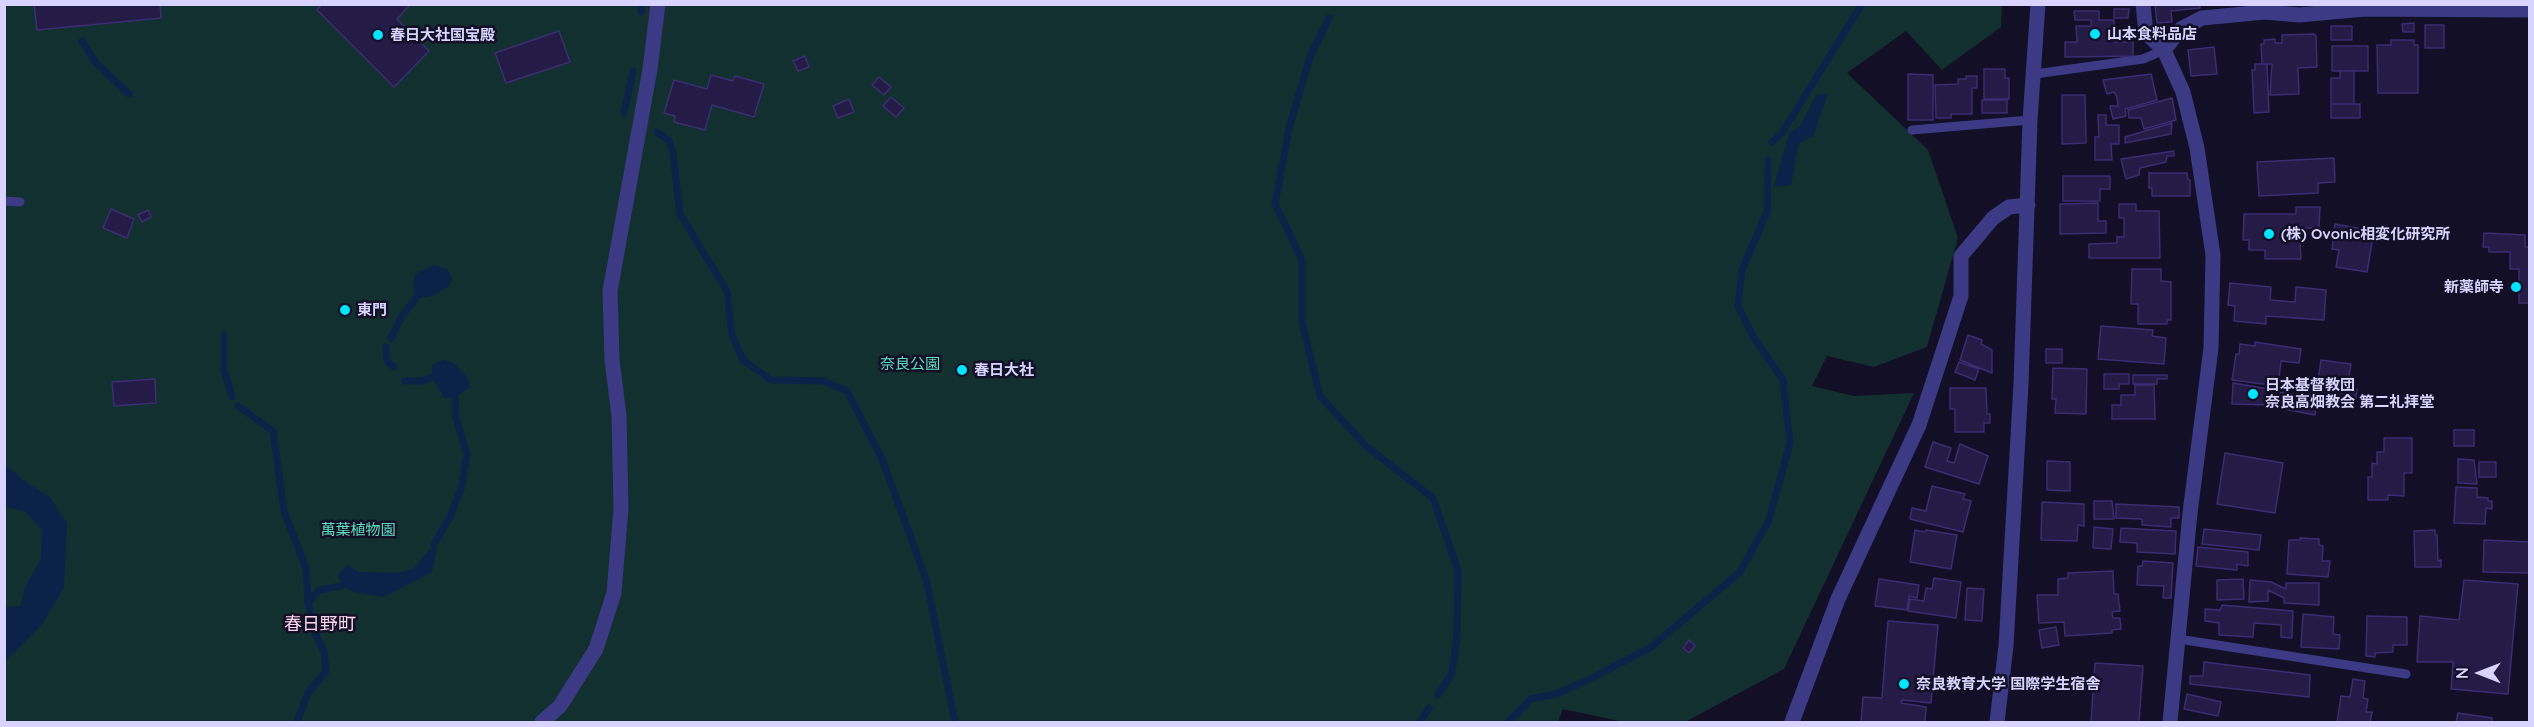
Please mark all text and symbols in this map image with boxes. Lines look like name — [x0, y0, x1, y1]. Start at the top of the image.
place label: 山本食料品店 — [2107, 25, 2197, 43]
place label: 春日大社国宝殿 — [390, 26, 495, 44]
marker: 山本食料品店 — [2088, 27, 2102, 41]
marker: 春日大社国宝殿 — [371, 28, 385, 42]
place label: (株) Ovonic相変化研究所 — [2281, 225, 2450, 243]
marker: (株) Ovonic相変化研究所 — [2262, 227, 2276, 241]
place label: 新薬師寺 — [2444, 278, 2504, 296]
marker: 新薬師寺 — [2509, 280, 2523, 294]
place label: 東門 — [357, 301, 387, 319]
marker: 東門 — [338, 303, 352, 317]
park label: 奈良公園 — [880, 355, 940, 373]
place label: 春日大社 — [974, 361, 1034, 379]
marker: 春日大社 — [955, 363, 969, 377]
place label: 日本基督教団 奈良高畑教会 第二礼拝堂 — [2265, 376, 2434, 411]
marker: 日本基督教団 奈良高畑教会 第二礼拝堂 — [2246, 387, 2260, 401]
park label: 萬葉植物園 — [321, 521, 395, 539]
district label: 春日野町 — [284, 614, 356, 636]
north arrow — [2450, 643, 2510, 703]
text: N — [2452, 667, 2472, 679]
place label: 奈良教育大学 国際学生宿舎 — [1916, 675, 2100, 693]
marker: 奈良教育大学 国際学生宿舎 — [1897, 677, 1911, 691]

